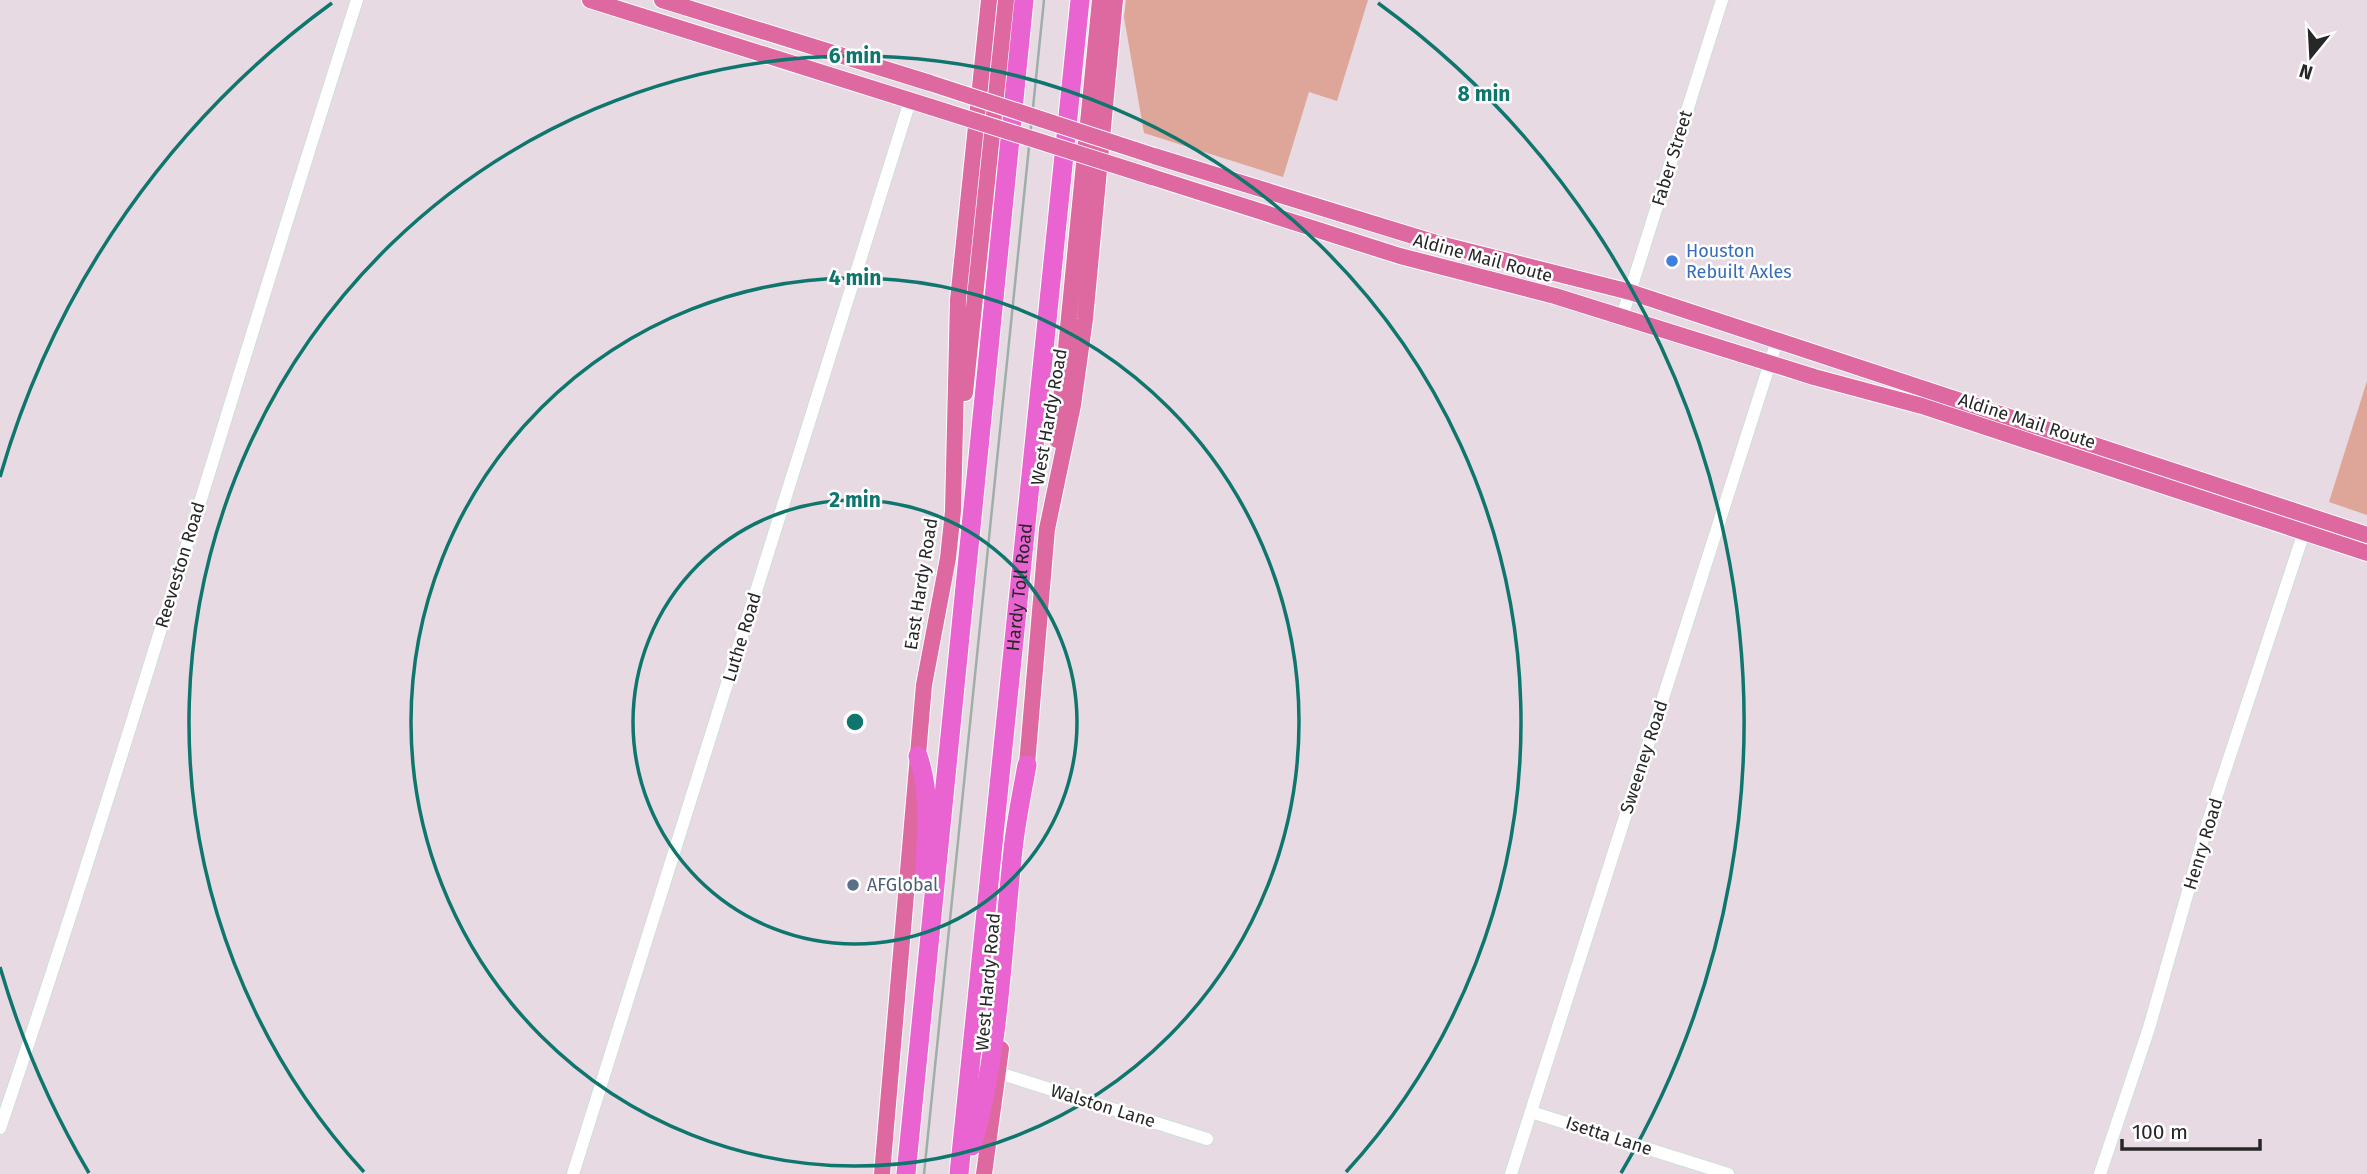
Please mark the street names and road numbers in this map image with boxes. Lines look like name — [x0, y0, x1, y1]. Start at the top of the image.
street label: Faber Street — [1647, 107, 1697, 208]
street label: Aldine Mail Route — [1411, 229, 1555, 287]
street label: West Hardy Road — [1026, 347, 1072, 487]
street label: Aldine Mail Route — [1956, 388, 2098, 454]
street label: Reeveston Road — [150, 499, 210, 631]
street label: East Hardy Road — [900, 517, 942, 651]
street label: Hardy Toll Road — [1002, 522, 1037, 652]
street label: Luthe Road — [718, 590, 766, 684]
street label: Sweeney Road — [1615, 698, 1673, 816]
street label: Henry Road — [2179, 796, 2227, 892]
street label: West Hardy Road — [971, 912, 1005, 1052]
street label: Walston Lane — [1048, 1080, 1158, 1132]
street label: Isetta Lane — [1563, 1112, 1655, 1160]

